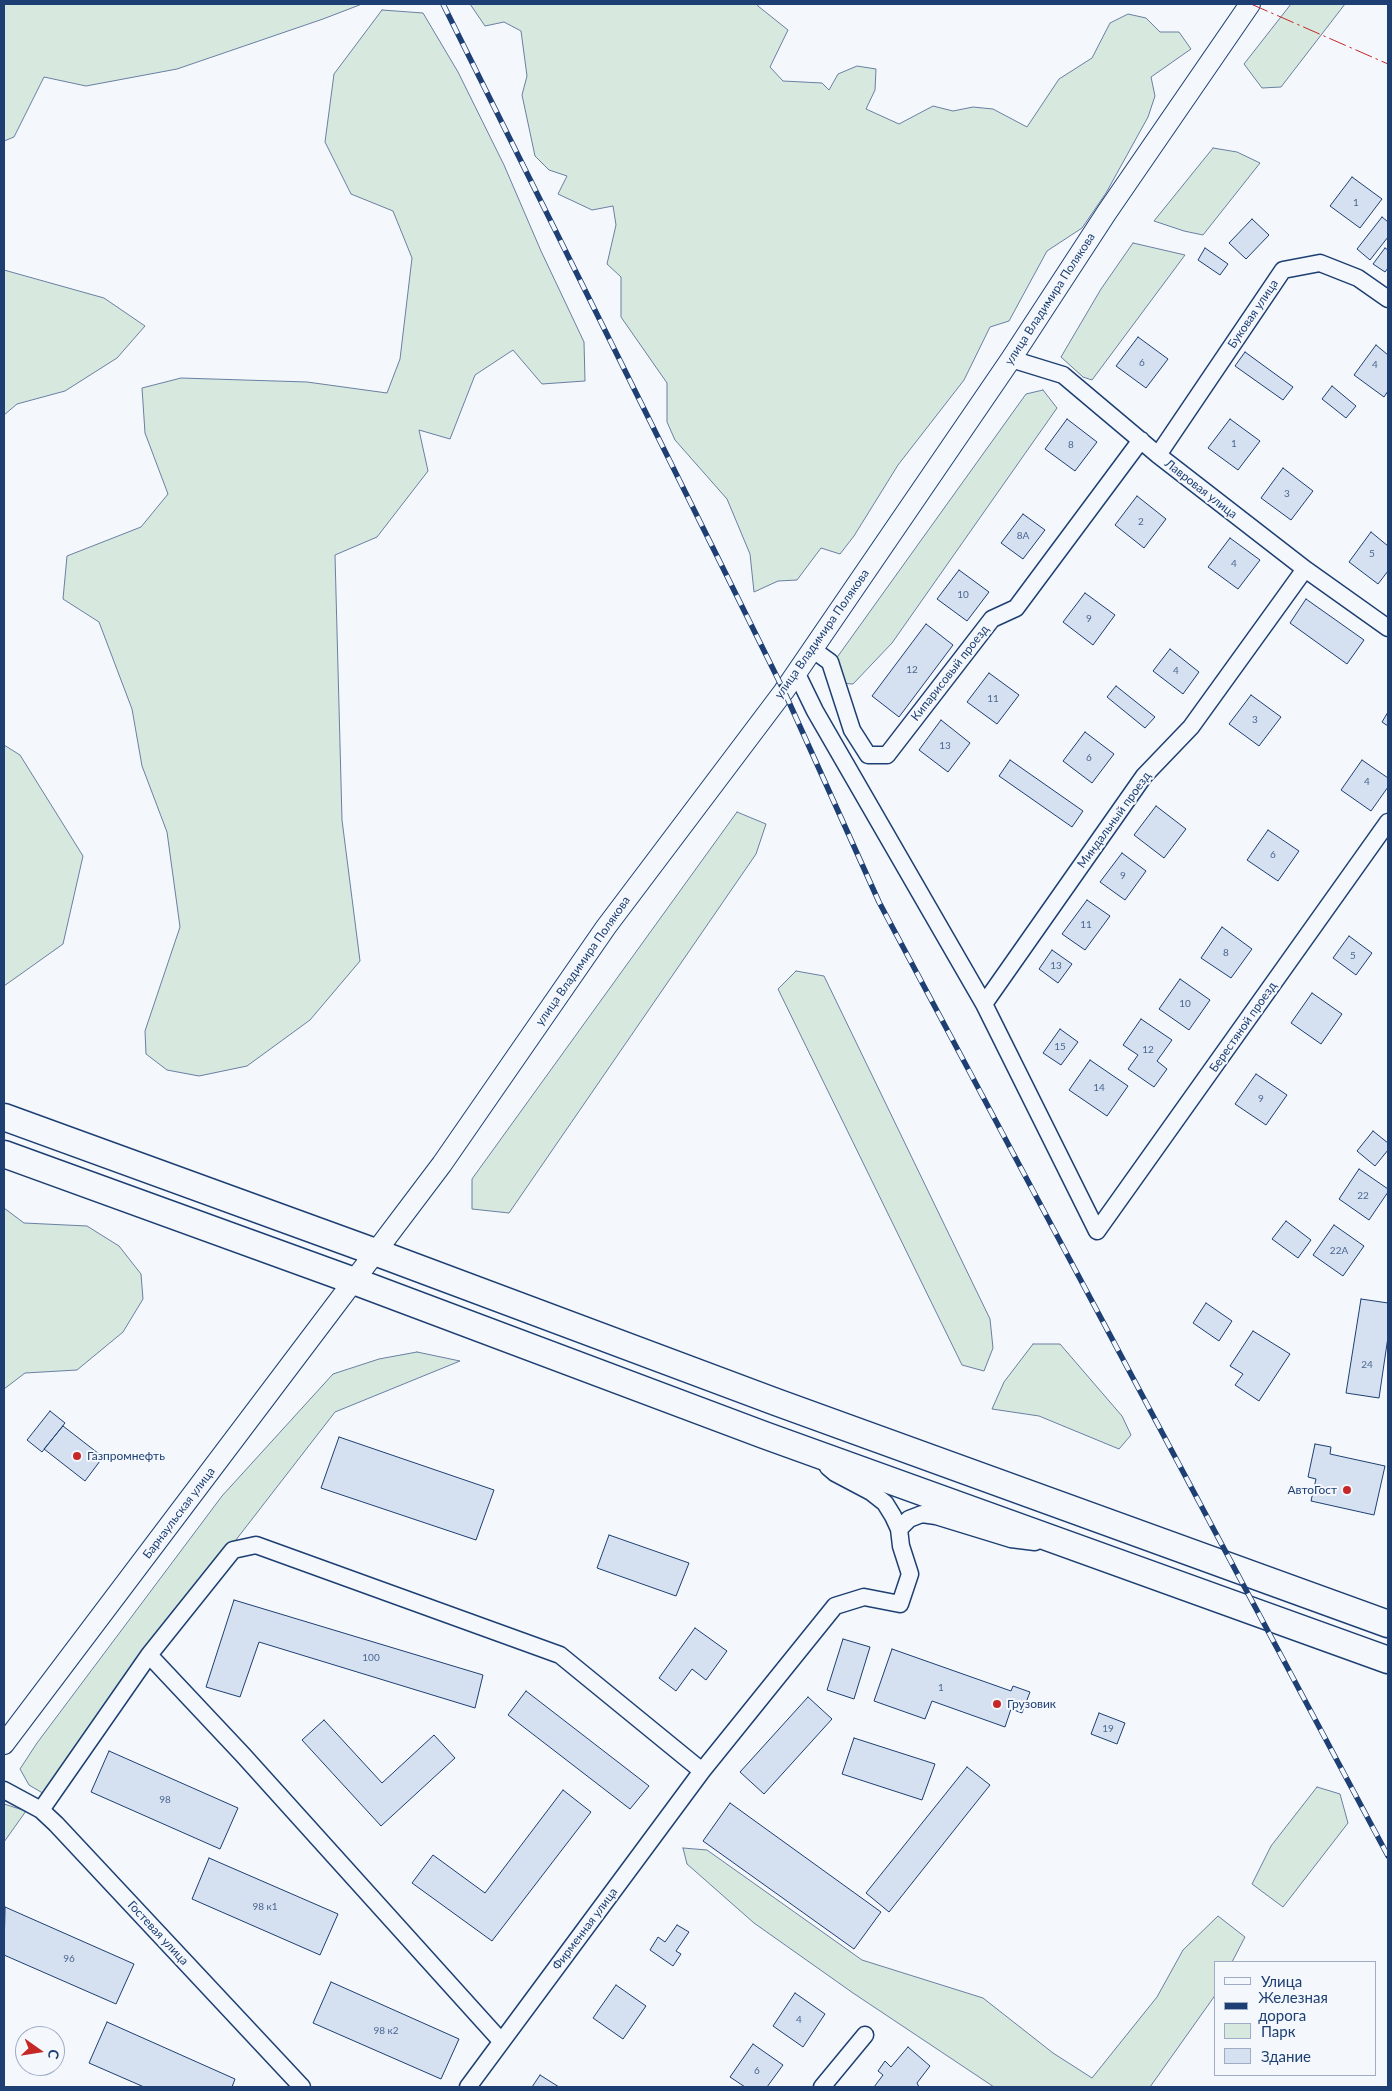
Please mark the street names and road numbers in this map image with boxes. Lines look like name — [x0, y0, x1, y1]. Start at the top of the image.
street label: улица Владимира Полякова — [1002, 230, 1098, 368]
street label: Буковая улица — [1225, 277, 1281, 351]
street label: Лавровая улица — [1162, 456, 1240, 522]
street label: улица Владимира Полякова — [772, 567, 872, 701]
street label: Кипарисовый проезд — [908, 622, 992, 724]
street label: Миндальный проезд — [1074, 769, 1154, 871]
street label: улица Владимира Полякова — [533, 894, 633, 1028]
street label: Берестяной проезд — [1206, 979, 1280, 1075]
street label: Барнаульская улица — [140, 1464, 218, 1562]
street label: Фирменная улица — [549, 1885, 621, 1973]
street label: Гостевая улица — [125, 1898, 191, 1968]

